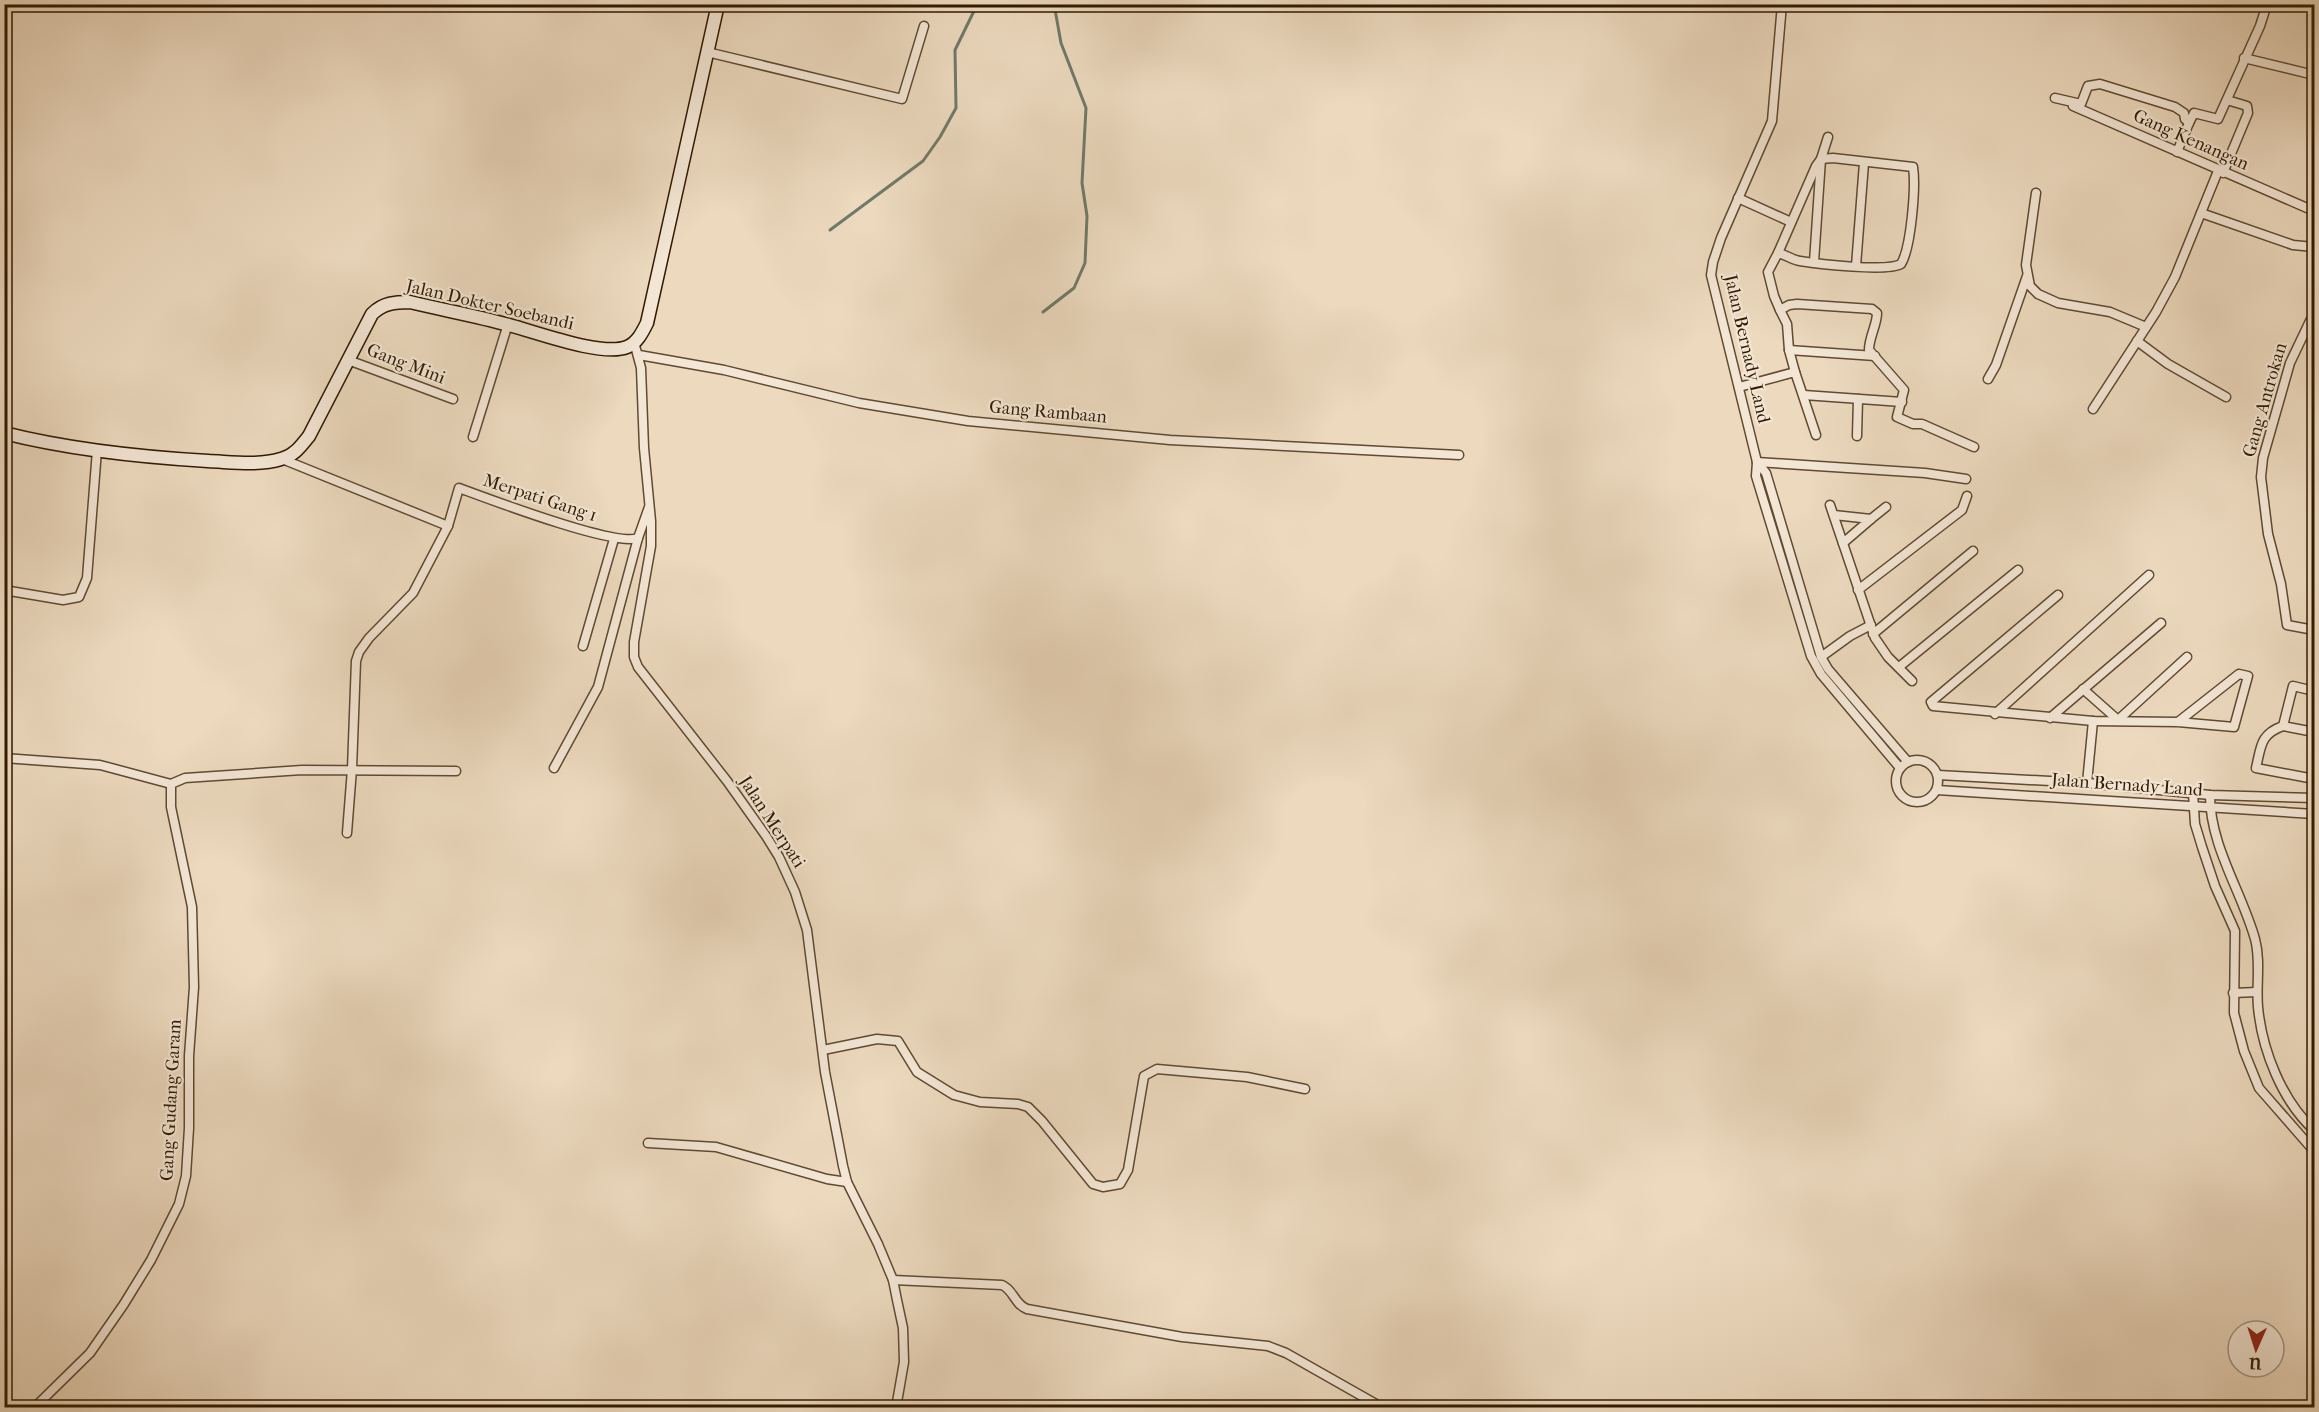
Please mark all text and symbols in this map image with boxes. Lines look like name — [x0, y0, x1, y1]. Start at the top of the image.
street label: Gang Kenangan — [2130, 105, 2253, 175]
street label: Jalan Bernady Land — [1719, 271, 1774, 425]
street label: Jalan Dokter Soebandi — [402, 275, 577, 335]
street label: Gang Mini — [364, 339, 449, 389]
street label: Gang Antrokan — [2239, 340, 2291, 460]
street label: Gang Rambaan — [988, 396, 1108, 428]
street label: Merpati Gang 1 — [480, 470, 600, 526]
street label: Jalan Bernady Land — [2049, 769, 2204, 801]
street label: Jalan Merpati — [733, 770, 810, 873]
street label: Gang Gudang Garam — [156, 1019, 186, 1181]
north arrow — [2226, 1319, 2286, 1379]
text: U — [2248, 1354, 2263, 1373]

